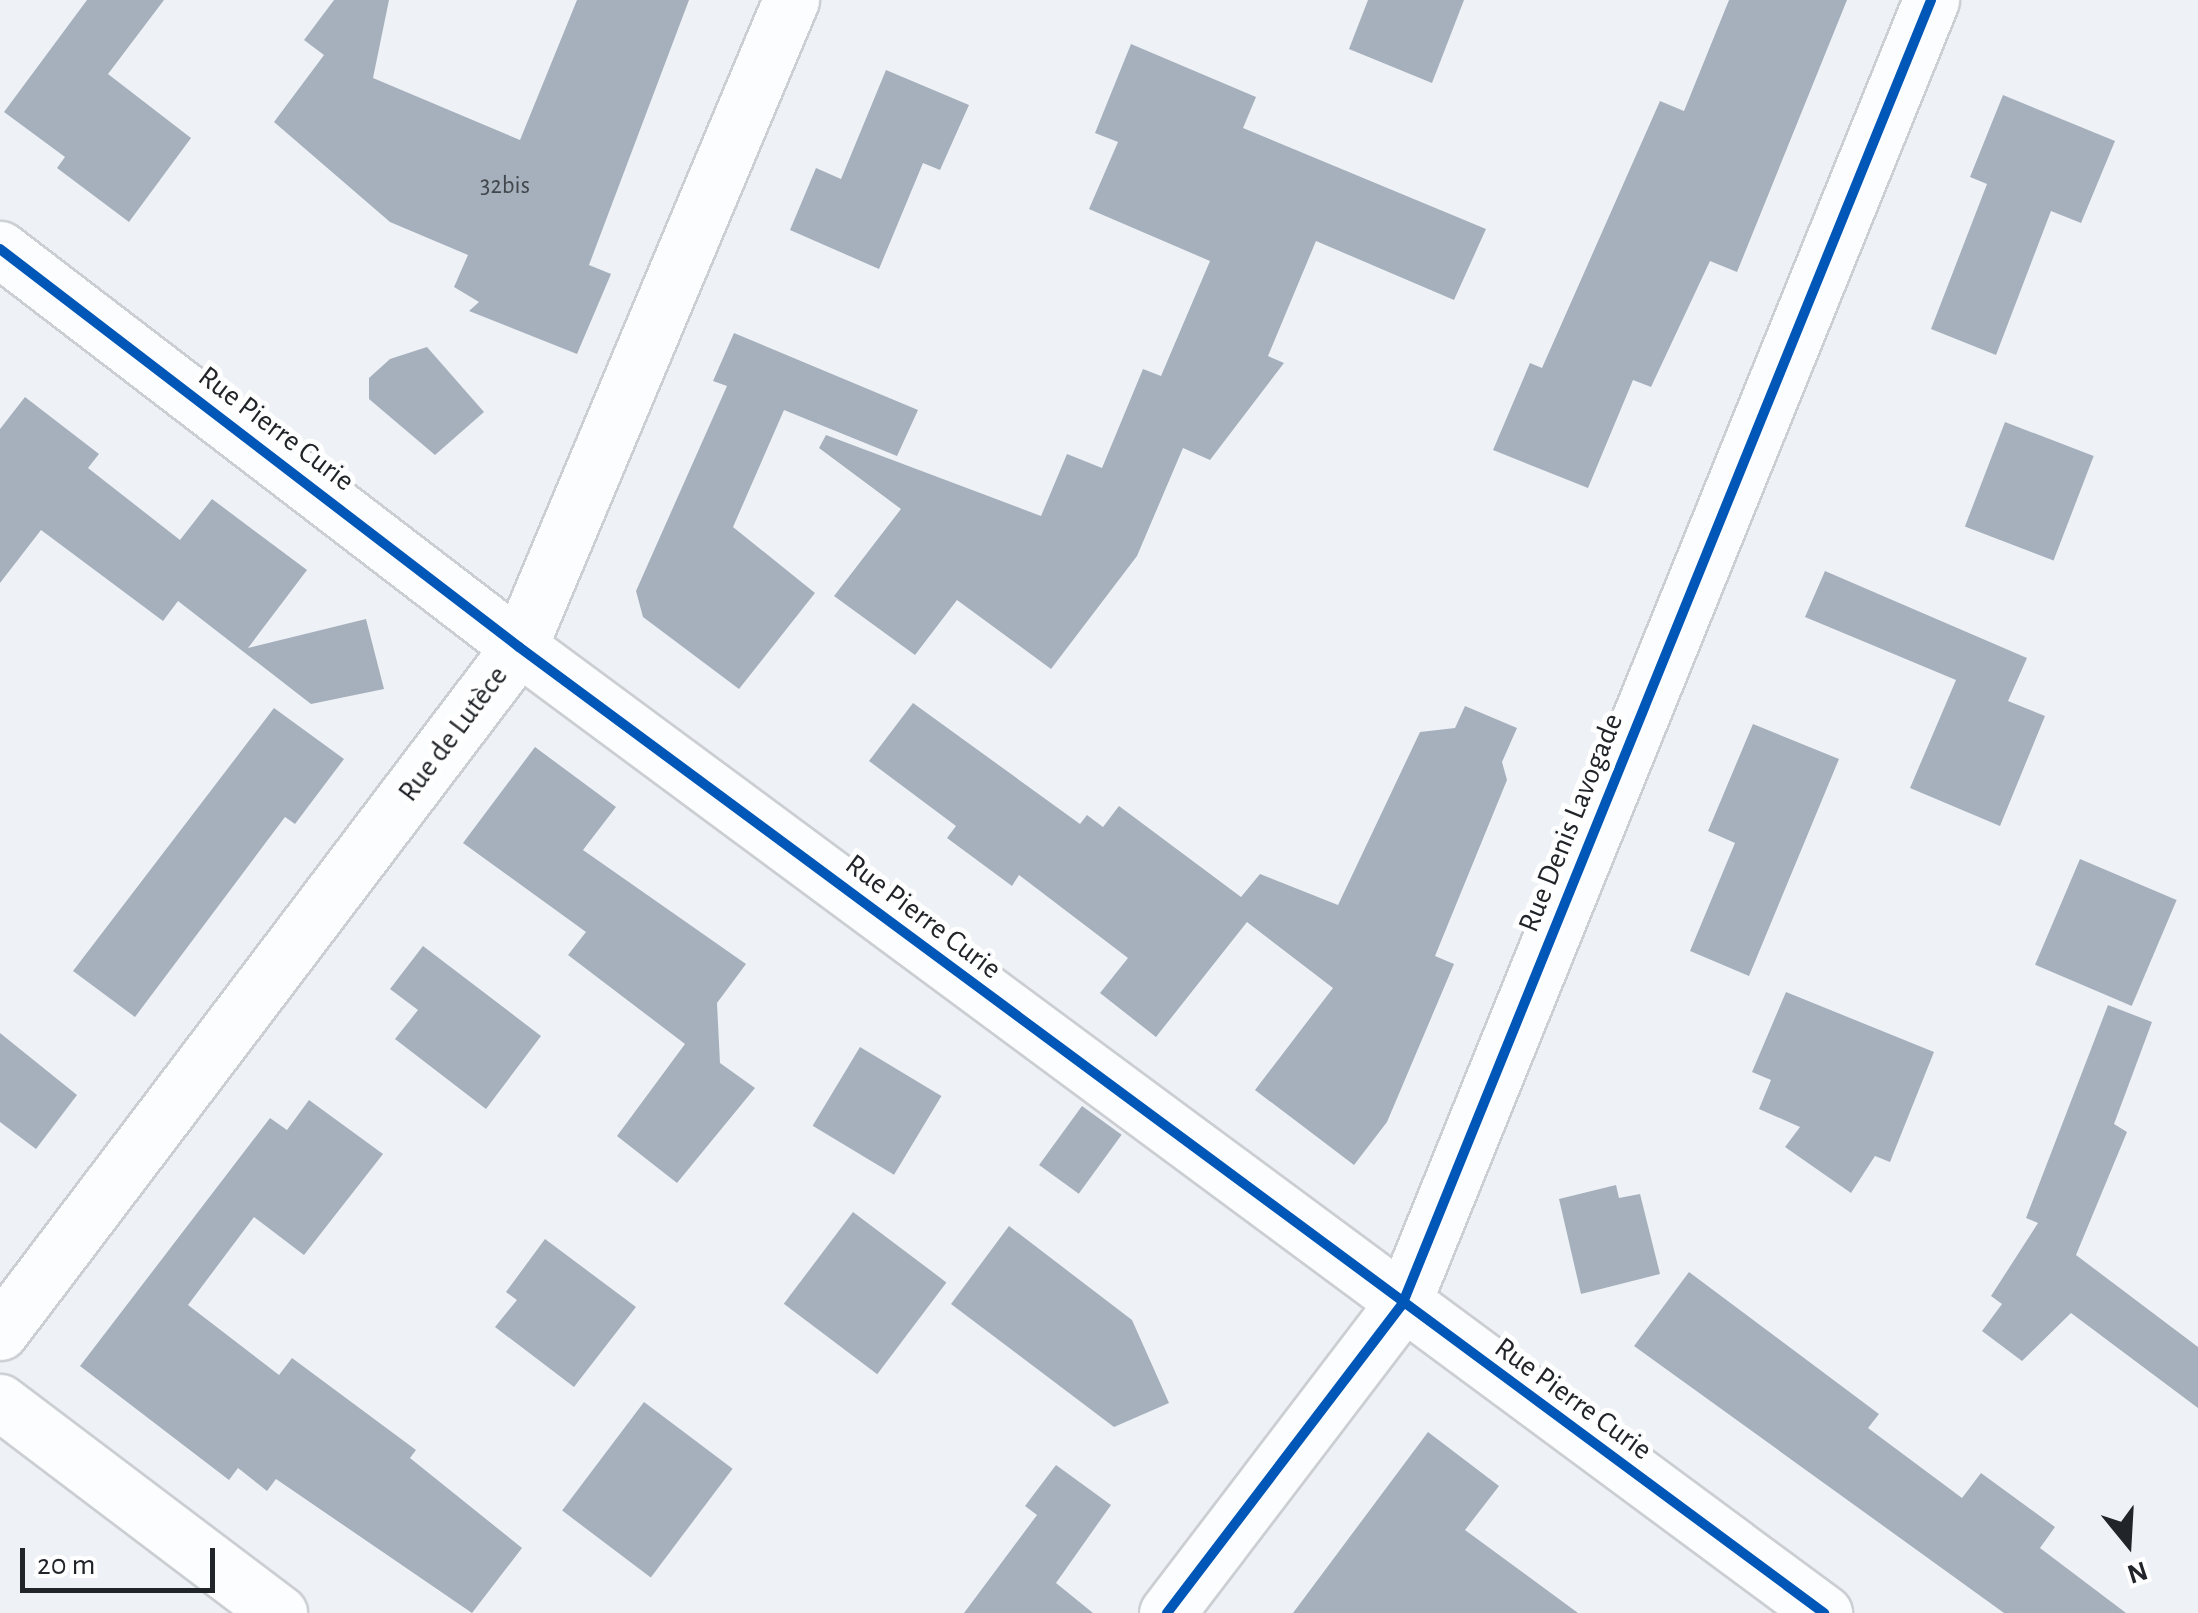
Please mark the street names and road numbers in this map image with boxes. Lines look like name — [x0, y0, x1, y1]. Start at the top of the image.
street label: Rue Pierre Curie — [191, 359, 361, 499]
street label: Rue de Lutèce — [390, 659, 516, 809]
street label: Rue Denis Lavogade — [1511, 708, 1631, 938]
street label: Rue Pierre Curie — [838, 847, 1008, 987]
street label: Rue Pierre Curie — [1487, 1330, 1659, 1468]

